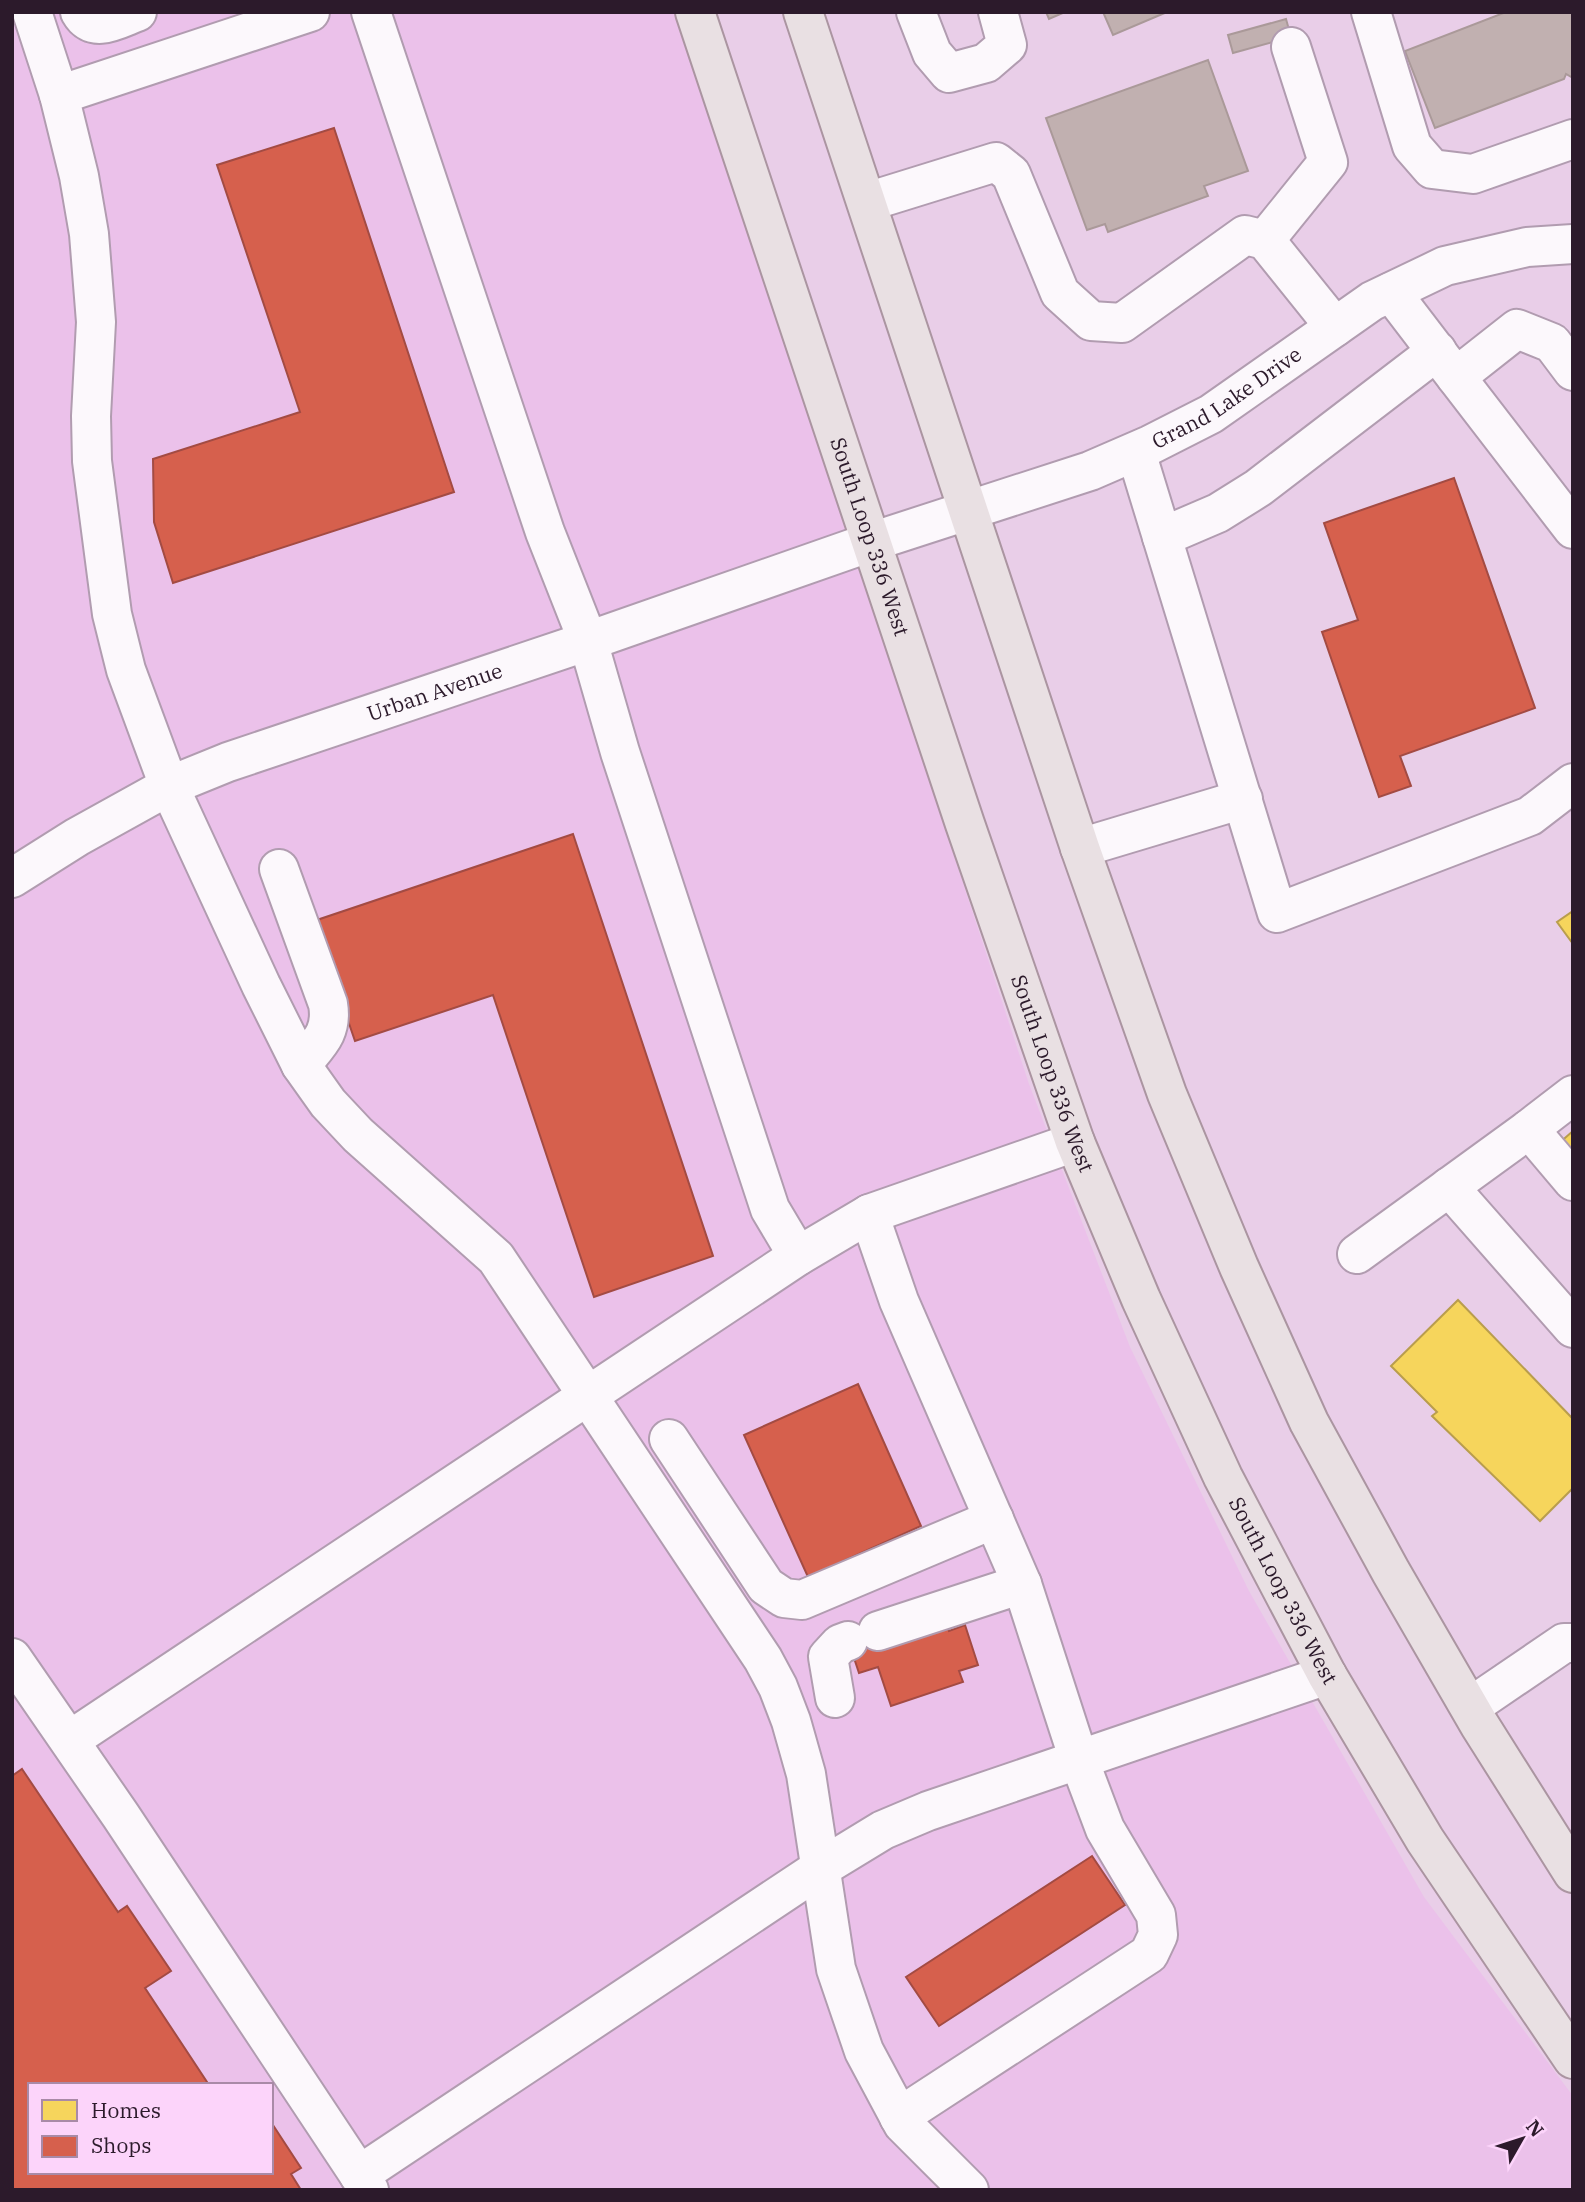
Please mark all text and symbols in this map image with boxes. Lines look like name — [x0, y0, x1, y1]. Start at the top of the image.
street label: Grand Lake Drive — [1147, 340, 1307, 455]
street label: South Loop 336 West — [824, 433, 916, 639]
street label: Urban Avenue — [363, 656, 506, 727]
street label: South Loop 336 West — [1005, 971, 1101, 1176]
street label: South Loop 336 West — [1223, 1492, 1344, 1689]
legend — [28, 2083, 273, 2174]
text: Homes — [91, 2096, 161, 2124]
north arrow — [1487, 2104, 1557, 2174]
text: N — [1521, 2115, 1549, 2142]
text: Shops — [91, 2131, 151, 2159]

